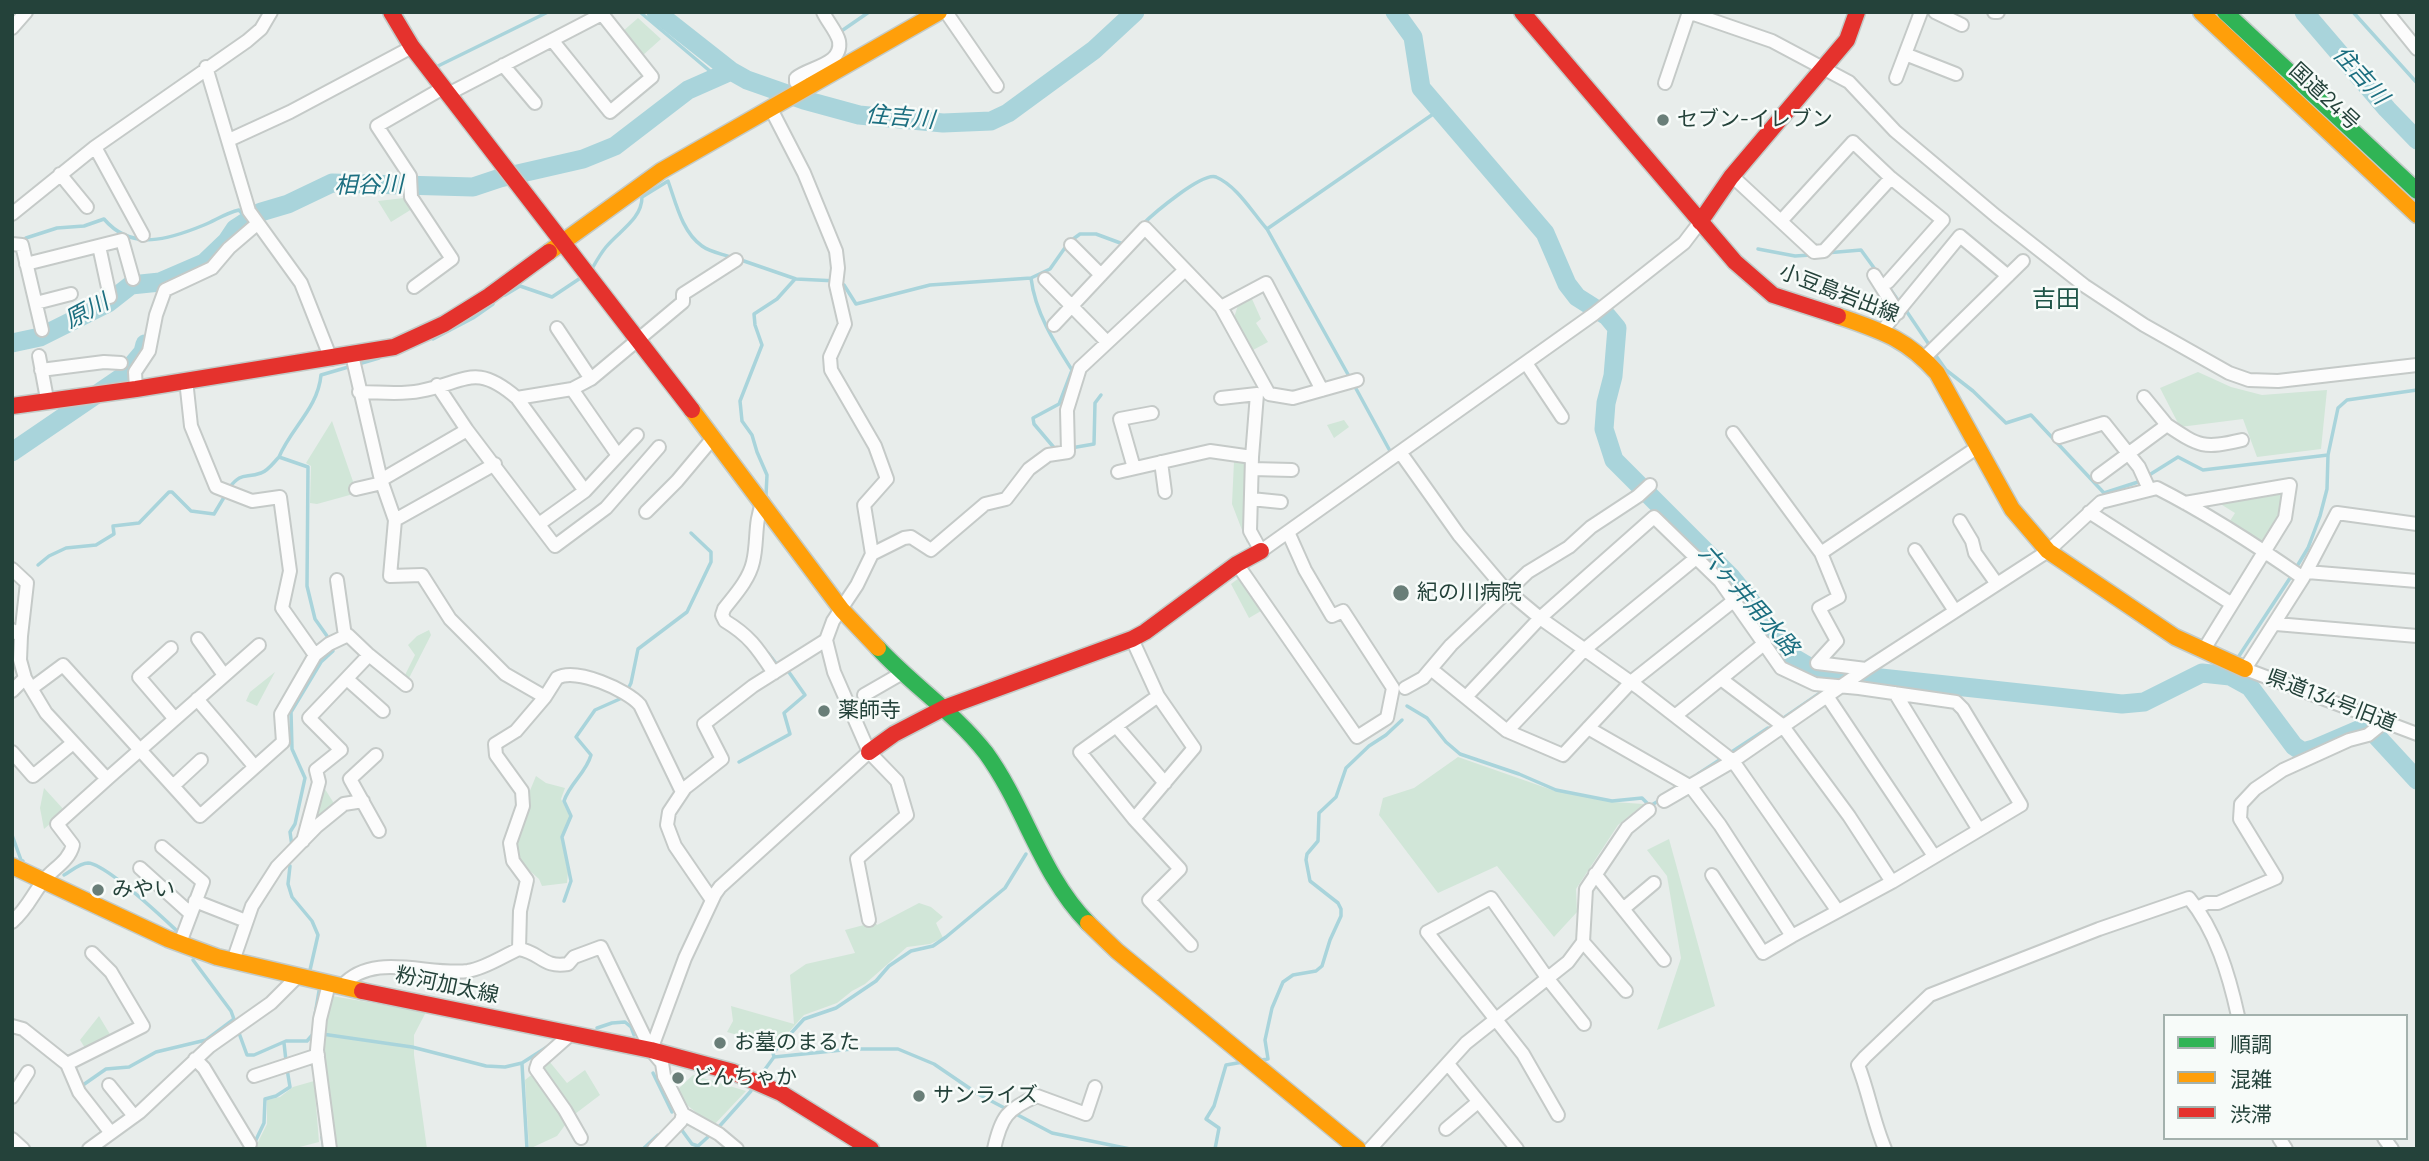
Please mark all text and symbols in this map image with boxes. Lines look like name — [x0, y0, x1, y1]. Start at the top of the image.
water label: 住吉川 — [2327, 41, 2393, 111]
street label: 国道24号 — [2284, 58, 2364, 136]
water label: 住吉川 — [864, 101, 936, 135]
place label: セブン-イレブン — [1677, 107, 1833, 133]
marker: セブン-イレブン — [1655, 112, 1671, 128]
water label: 相谷川 — [334, 172, 404, 200]
street label: 小豆島岩出線 — [1776, 260, 1902, 328]
district label: 吉田 — [2032, 286, 2080, 314]
water label: 原川 — [60, 289, 114, 335]
water label: 六ヶ井用水路 — [1692, 540, 1804, 662]
place label: 紀の川病院 — [1417, 580, 1522, 606]
marker: 紀の川病院 — [1391, 583, 1411, 603]
street label: 県道134号旧道 — [2262, 665, 2400, 737]
place label: 薬師寺 — [838, 698, 901, 724]
marker: 薬師寺 — [816, 703, 832, 719]
place label: みやい — [112, 877, 175, 903]
marker: みやい — [90, 882, 106, 898]
street label: 粉河加太線 — [393, 963, 501, 1009]
legend — [2163, 1014, 2408, 1140]
place label: お墓のまるた — [734, 1030, 860, 1056]
text: 順調 — [2230, 1030, 2272, 1058]
marker: お墓のまるた — [712, 1035, 728, 1051]
place label: どんちゃか — [692, 1065, 797, 1091]
text: 混雑 — [2230, 1065, 2272, 1093]
marker: どんちゃか — [670, 1070, 686, 1086]
place label: サンライズ — [933, 1083, 1038, 1109]
marker: サンライズ — [911, 1088, 927, 1104]
text: 渋滞 — [2230, 1100, 2272, 1128]

